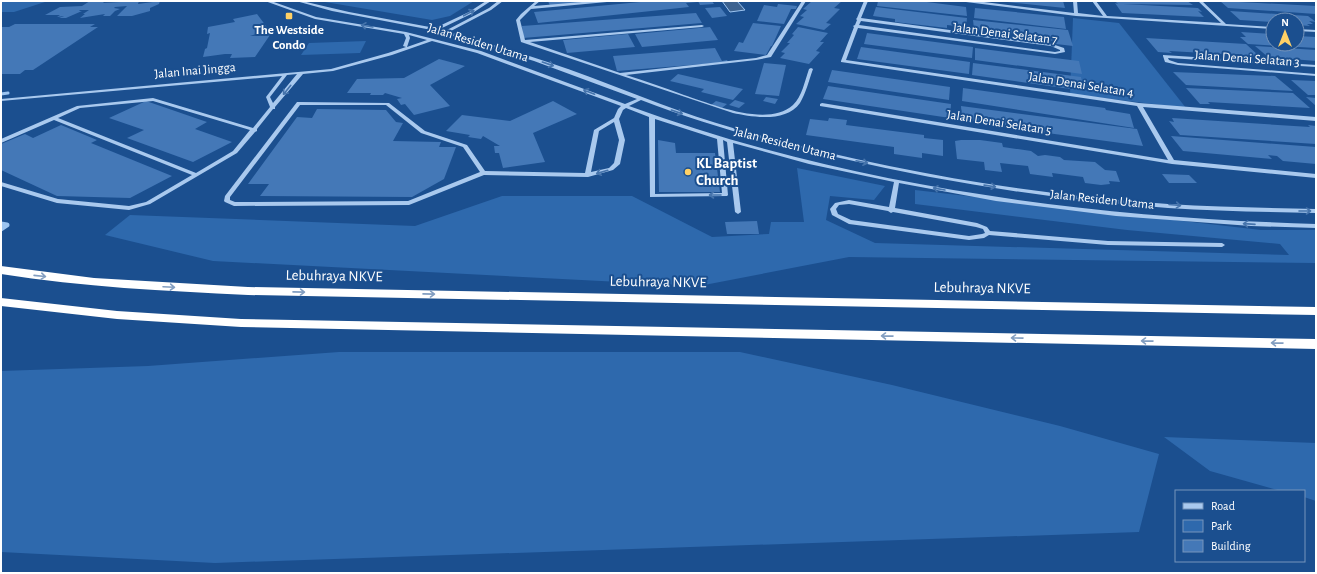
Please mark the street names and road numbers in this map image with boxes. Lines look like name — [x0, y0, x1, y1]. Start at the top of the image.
street label: Jalan Residen Utama — [426, 21, 530, 65]
street label: Jalan Denai Selatan 7 — [952, 21, 1059, 47]
street label: Jalan Denai Selatan 3 — [1194, 49, 1300, 69]
street label: Jalan Inai Jingga — [154, 61, 236, 81]
street label: Jalan Denai Selatan 4 — [1027, 70, 1135, 100]
street label: Jalan Denai Selatan 5 — [946, 108, 1052, 138]
street label: Jalan Residen Utama — [733, 125, 837, 163]
street label: Jalan Residen Utama — [1049, 188, 1155, 212]
street label: Lebuhraya NKVE — [285, 268, 383, 284]
street label: Lebuhraya NKVE — [609, 274, 707, 290]
street label: Lebuhraya NKVE — [933, 280, 1031, 296]

